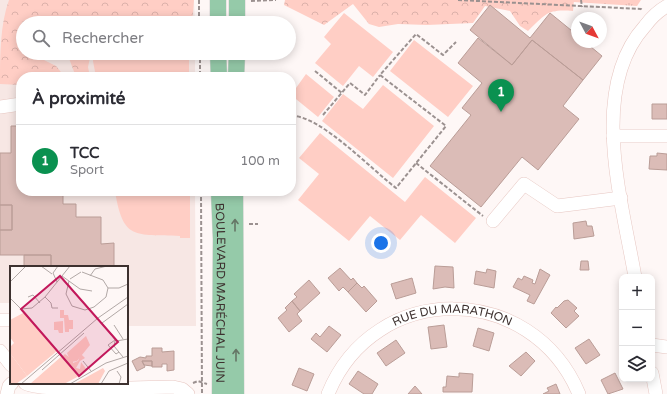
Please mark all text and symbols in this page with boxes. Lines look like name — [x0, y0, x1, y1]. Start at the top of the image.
north arrow — [571, 12, 607, 48]
search box — [16, 16, 296, 60]
icon: search — [30, 27, 52, 49]
text: Rechercher — [62, 29, 144, 47]
pin: 1 — [488, 79, 514, 112]
text: À proximité — [32, 88, 125, 109]
text: TCC — [70, 144, 99, 162]
text: 1 — [41, 153, 49, 169]
text: 100 m — [240, 153, 280, 169]
text: Sport — [70, 162, 104, 178]
street label: BOULEVARD MARÉCHAL JUIN — [213, 203, 228, 383]
one-way arrow — [231, 219, 239, 232]
your location — [371, 233, 391, 253]
inset map — [10, 266, 128, 384]
map controls — [619, 274, 655, 382]
button: + — [619, 274, 655, 310]
text: RUE DU MARATHON — [390, 302, 515, 329]
button: − — [619, 310, 655, 346]
street label: RUE DU MARATHON — [392, 318, 514, 332]
button: layers — [619, 346, 655, 382]
one-way arrow — [232, 349, 240, 362]

